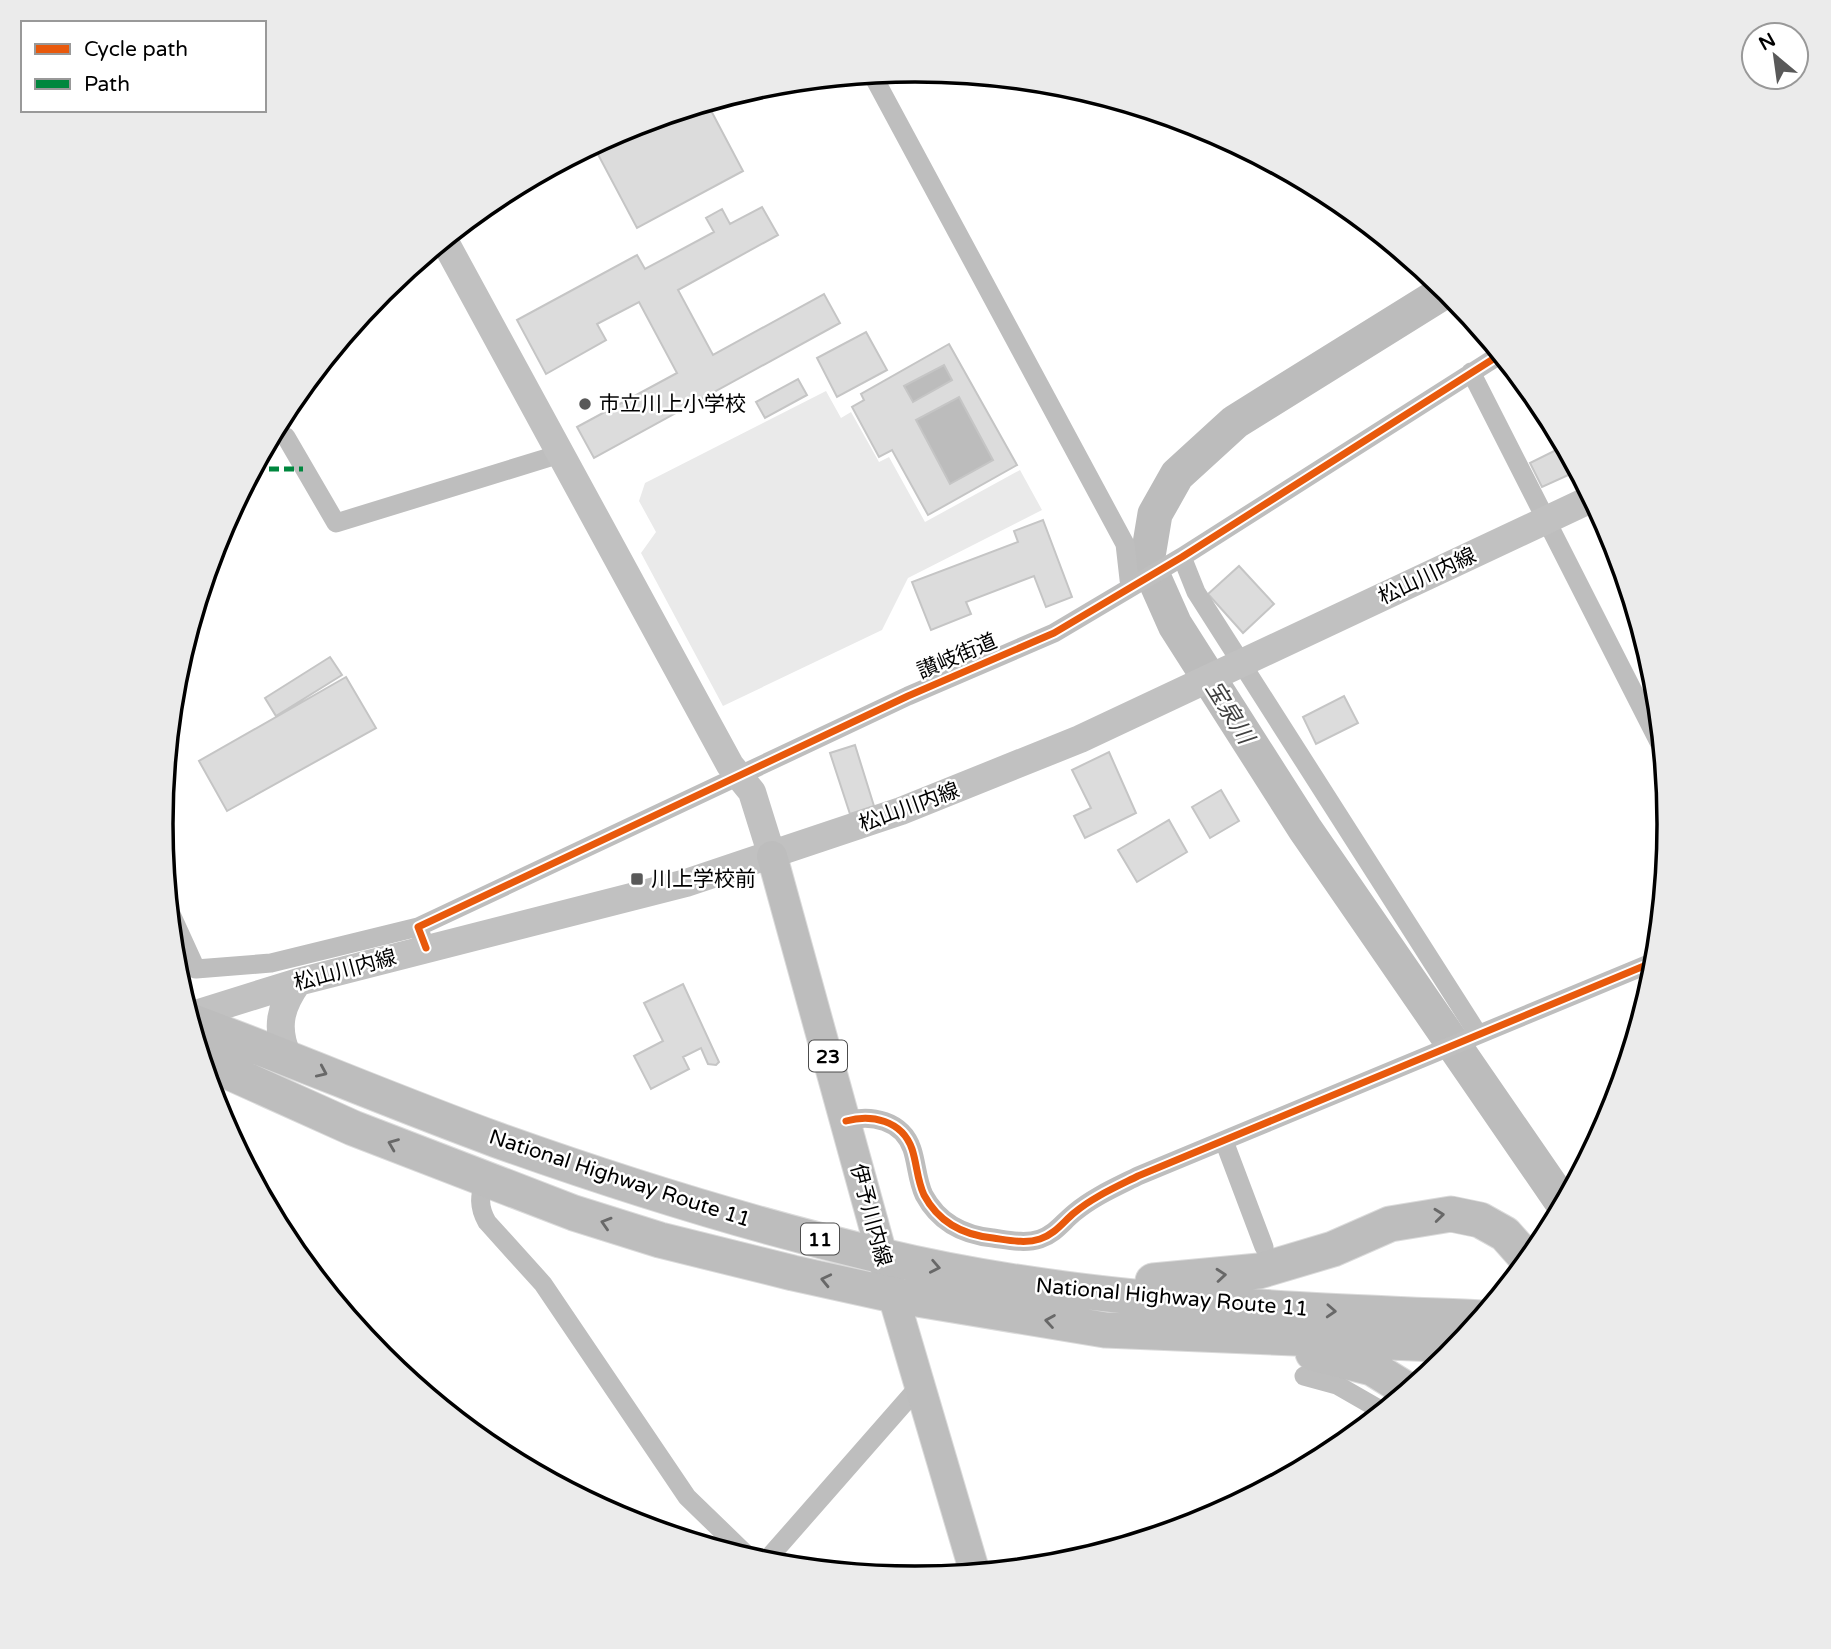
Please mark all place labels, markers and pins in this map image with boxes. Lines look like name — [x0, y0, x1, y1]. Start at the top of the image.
place label: 市立川上小学校 — [599, 392, 746, 417]
marker: 市立川上小学校 — [577, 396, 593, 412]
place label: 川上学校前 — [651, 867, 756, 892]
marker: 川上学校前 — [629, 871, 645, 887]

